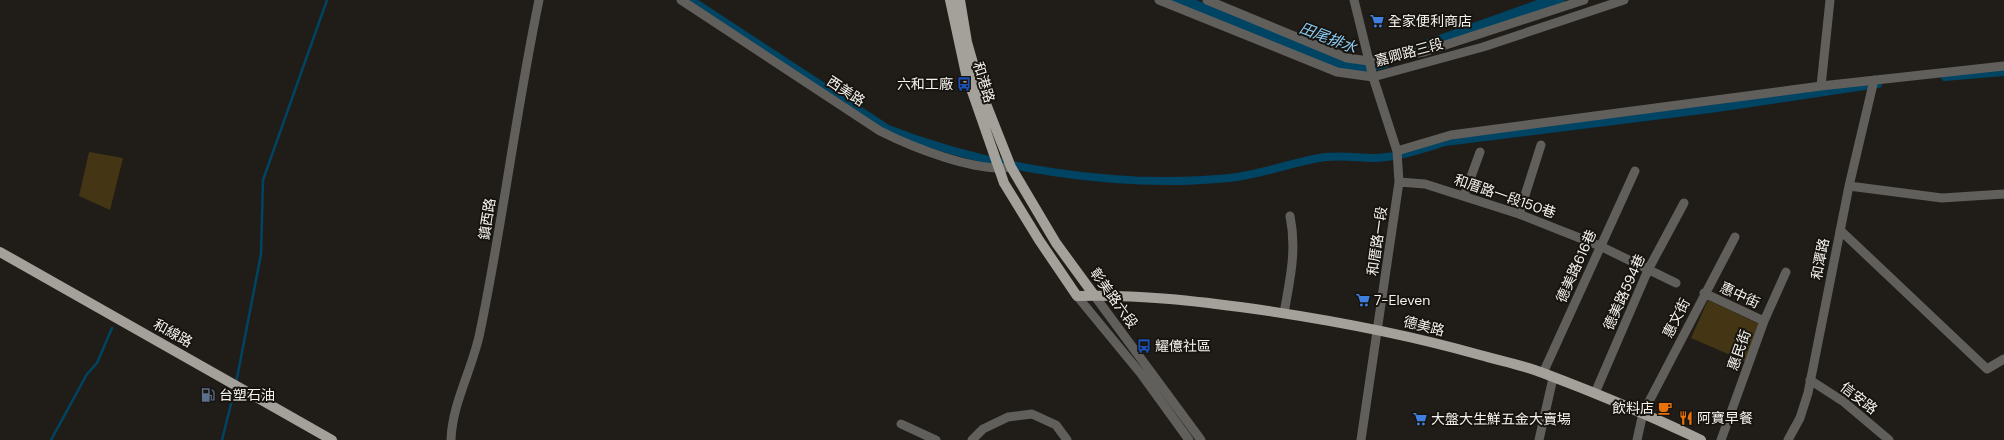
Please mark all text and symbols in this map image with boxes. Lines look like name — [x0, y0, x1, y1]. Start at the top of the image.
place label: 全家便利商店 — [1388, 12, 1472, 30]
supermarket icon: 全家便利商店 — [1369, 13, 1385, 29]
water label: 田尾排水 — [1296, 18, 1361, 58]
street label: 嘉卿路三段 — [1373, 34, 1445, 70]
street label: 和港路 — [969, 59, 999, 105]
street label: 西美路 — [823, 72, 869, 110]
place label: 六和工廠 — [897, 75, 953, 93]
bus stop icon: 六和工廠 — [956, 76, 972, 92]
street label: 和厝路一段150巷 — [1452, 170, 1558, 222]
street label: 鎮西路 — [475, 197, 499, 241]
street label: 和厝路一段 — [1363, 205, 1391, 277]
street label: 德美路616巷 — [1552, 227, 1600, 305]
street label: 和潭路 — [1807, 237, 1833, 281]
street label: 德美路594巷 — [1599, 251, 1649, 333]
street label: 彰美路六段 — [1086, 264, 1142, 332]
street label: 惠中街 — [1717, 278, 1763, 312]
place label: 7-Eleven — [1374, 291, 1430, 309]
supermarket icon: 7-Eleven — [1355, 292, 1371, 308]
street label: 惠文街 — [1658, 295, 1694, 341]
street label: 德美路 — [1401, 312, 1447, 340]
street label: 和線路 — [150, 315, 196, 351]
street label: 惠民街 — [1723, 327, 1755, 373]
place label: 耀億社區 — [1155, 337, 1211, 355]
bus stop icon: 耀億社區 — [1136, 338, 1152, 354]
street label: 信安路 — [1837, 378, 1881, 418]
place label: 台塑石油 — [219, 386, 275, 404]
fuel station icon: 台塑石油 — [200, 387, 216, 403]
place label: 飲料店 — [1612, 399, 1654, 417]
cafe icon: 飲料店 — [1657, 400, 1673, 416]
place label: 阿寶早餐 — [1697, 409, 1753, 427]
place label: 大盤大生鮮五金大賣場 — [1431, 410, 1571, 428]
restaurant icon: 阿寶早餐 — [1678, 410, 1694, 426]
supermarket icon: 大盤大生鮮五金大賣場 — [1412, 411, 1428, 427]

